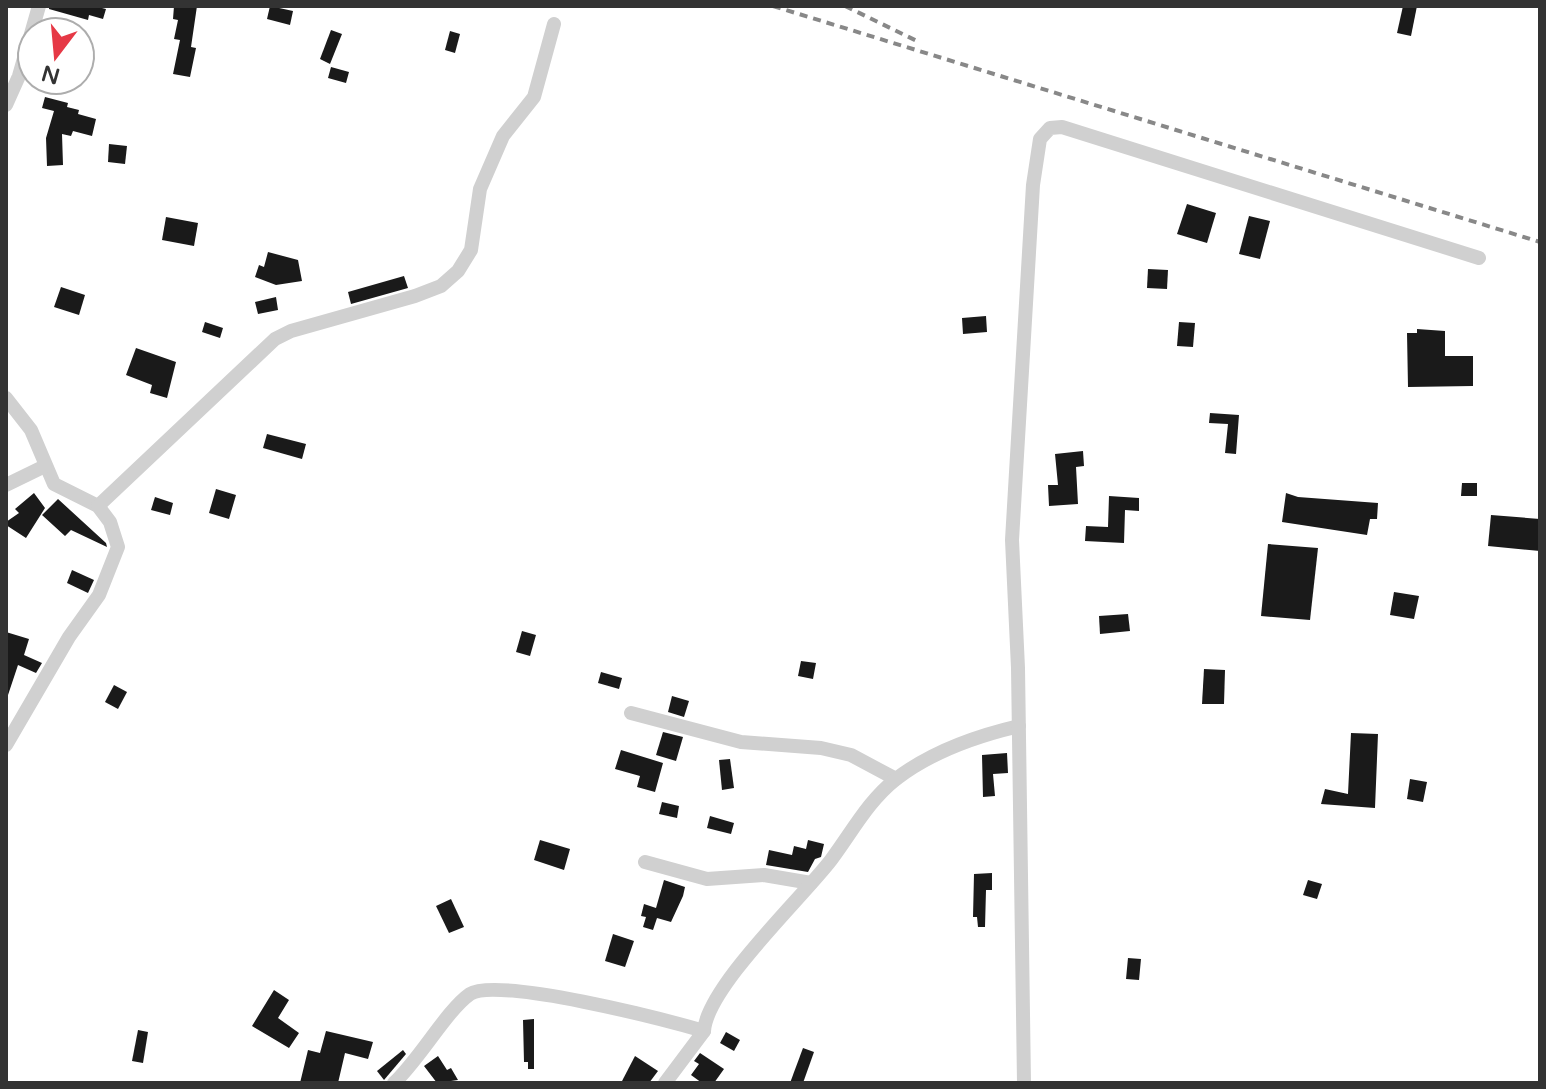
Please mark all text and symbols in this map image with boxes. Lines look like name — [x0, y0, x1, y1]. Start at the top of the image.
north arrow — [16, 16, 96, 96]
text: N — [39, 59, 63, 89]

